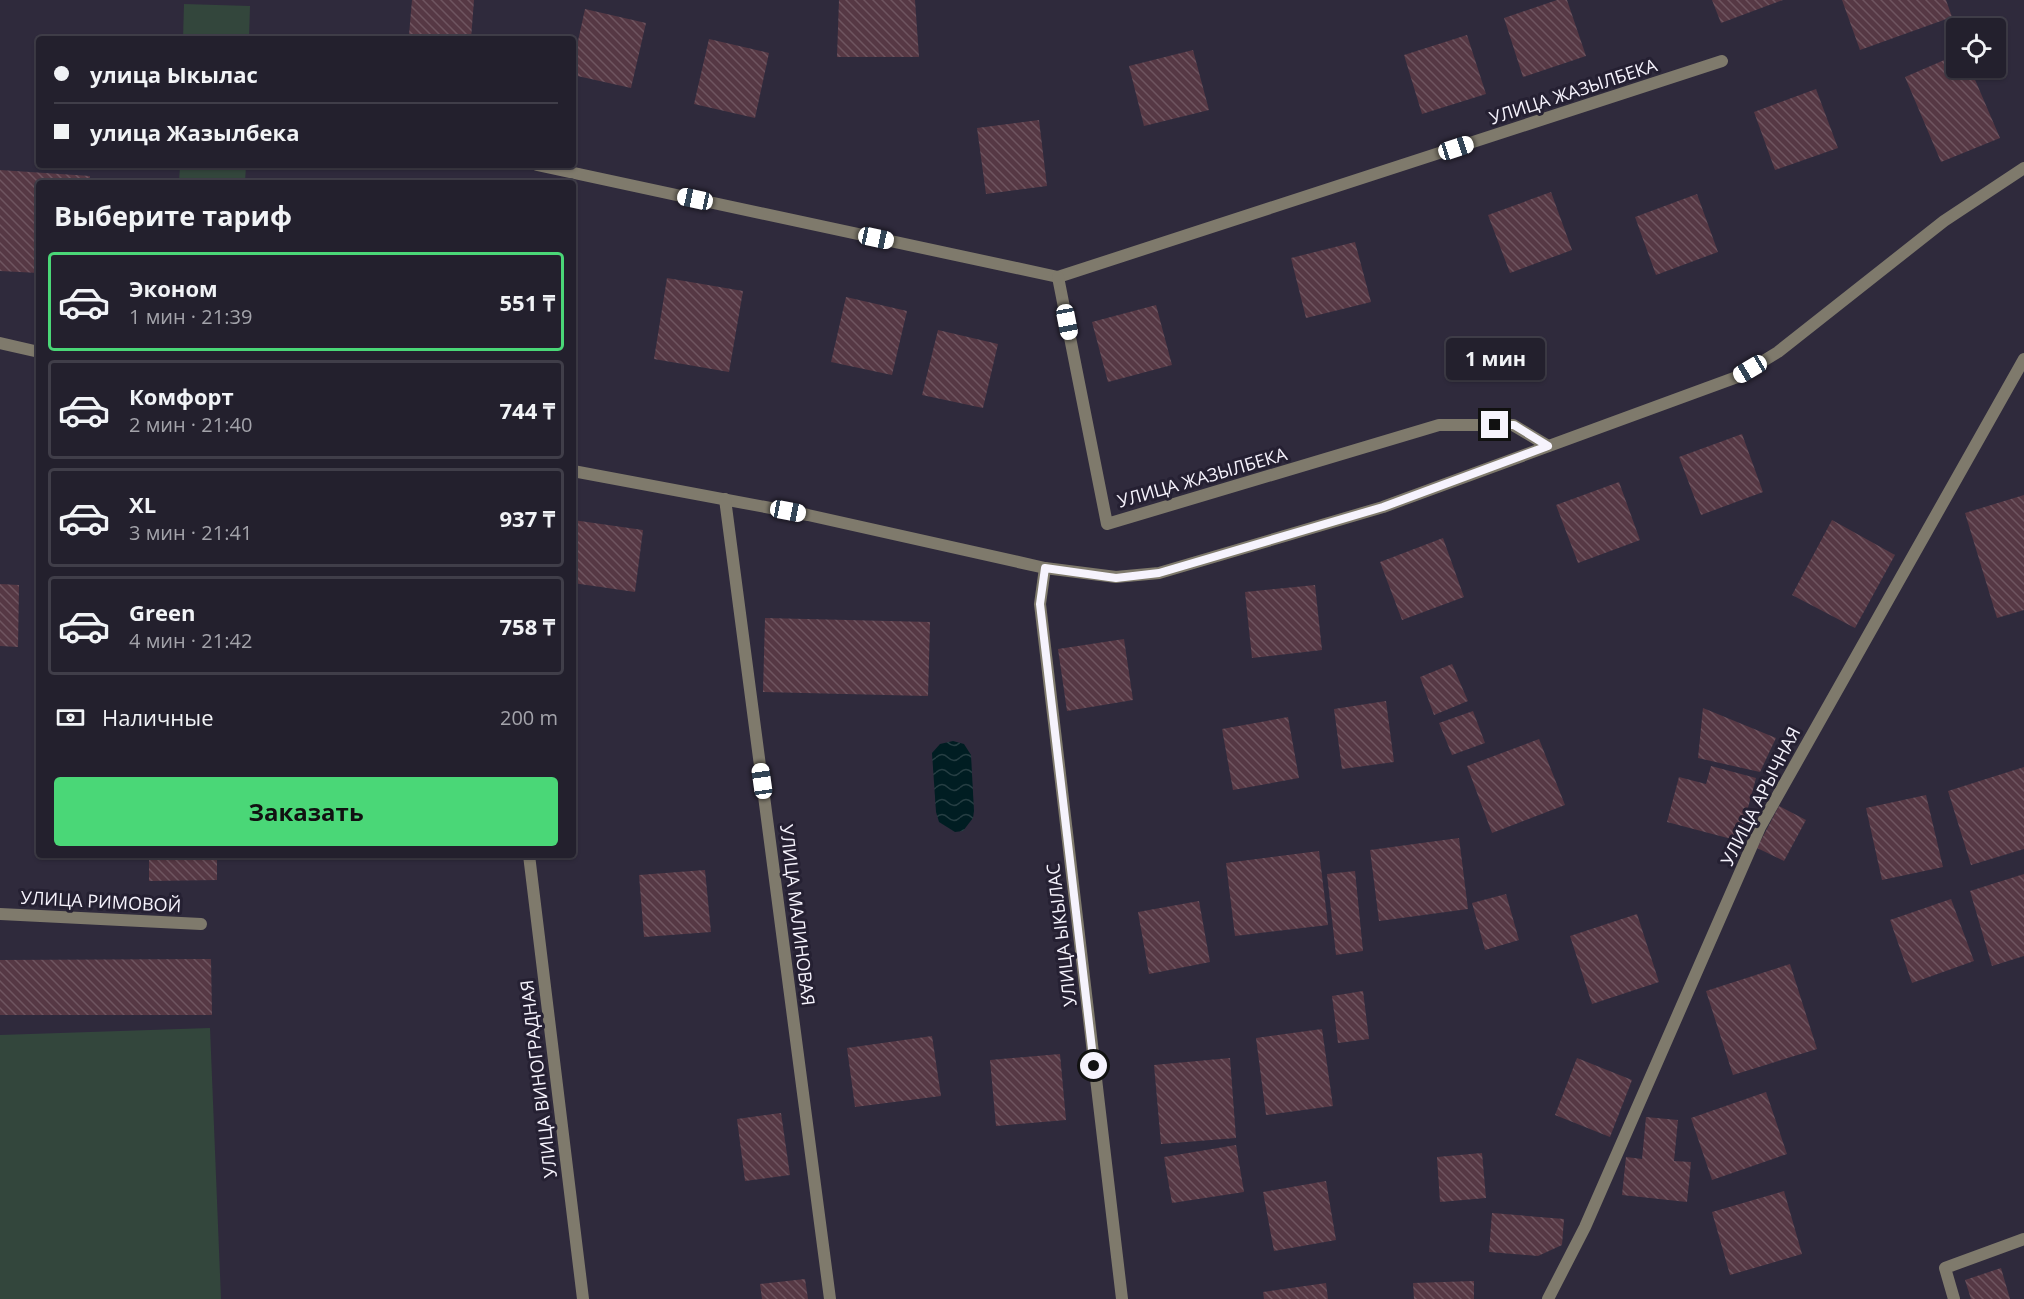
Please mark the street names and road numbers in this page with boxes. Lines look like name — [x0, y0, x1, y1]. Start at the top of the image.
street label: УЛИЦА ЖАЗЫЛБЕКА — [1486, 52, 1661, 129]
street label: УЛИЦА ЖАЗЫЛБЕКА — [1115, 441, 1290, 513]
street label: УЛИЦА АРЫЧНАЯ — [1715, 722, 1805, 870]
street label: УЛИЦА МАЛИНОВАЯ — [775, 823, 821, 1007]
street label: УЛИЦА ЫКЫЛАС — [1040, 862, 1082, 1008]
street label: УЛИЦА РИМОВОЙ — [20, 885, 182, 917]
street label: УЛИЦА ВИНОГРАДНАЯ — [514, 979, 562, 1179]

